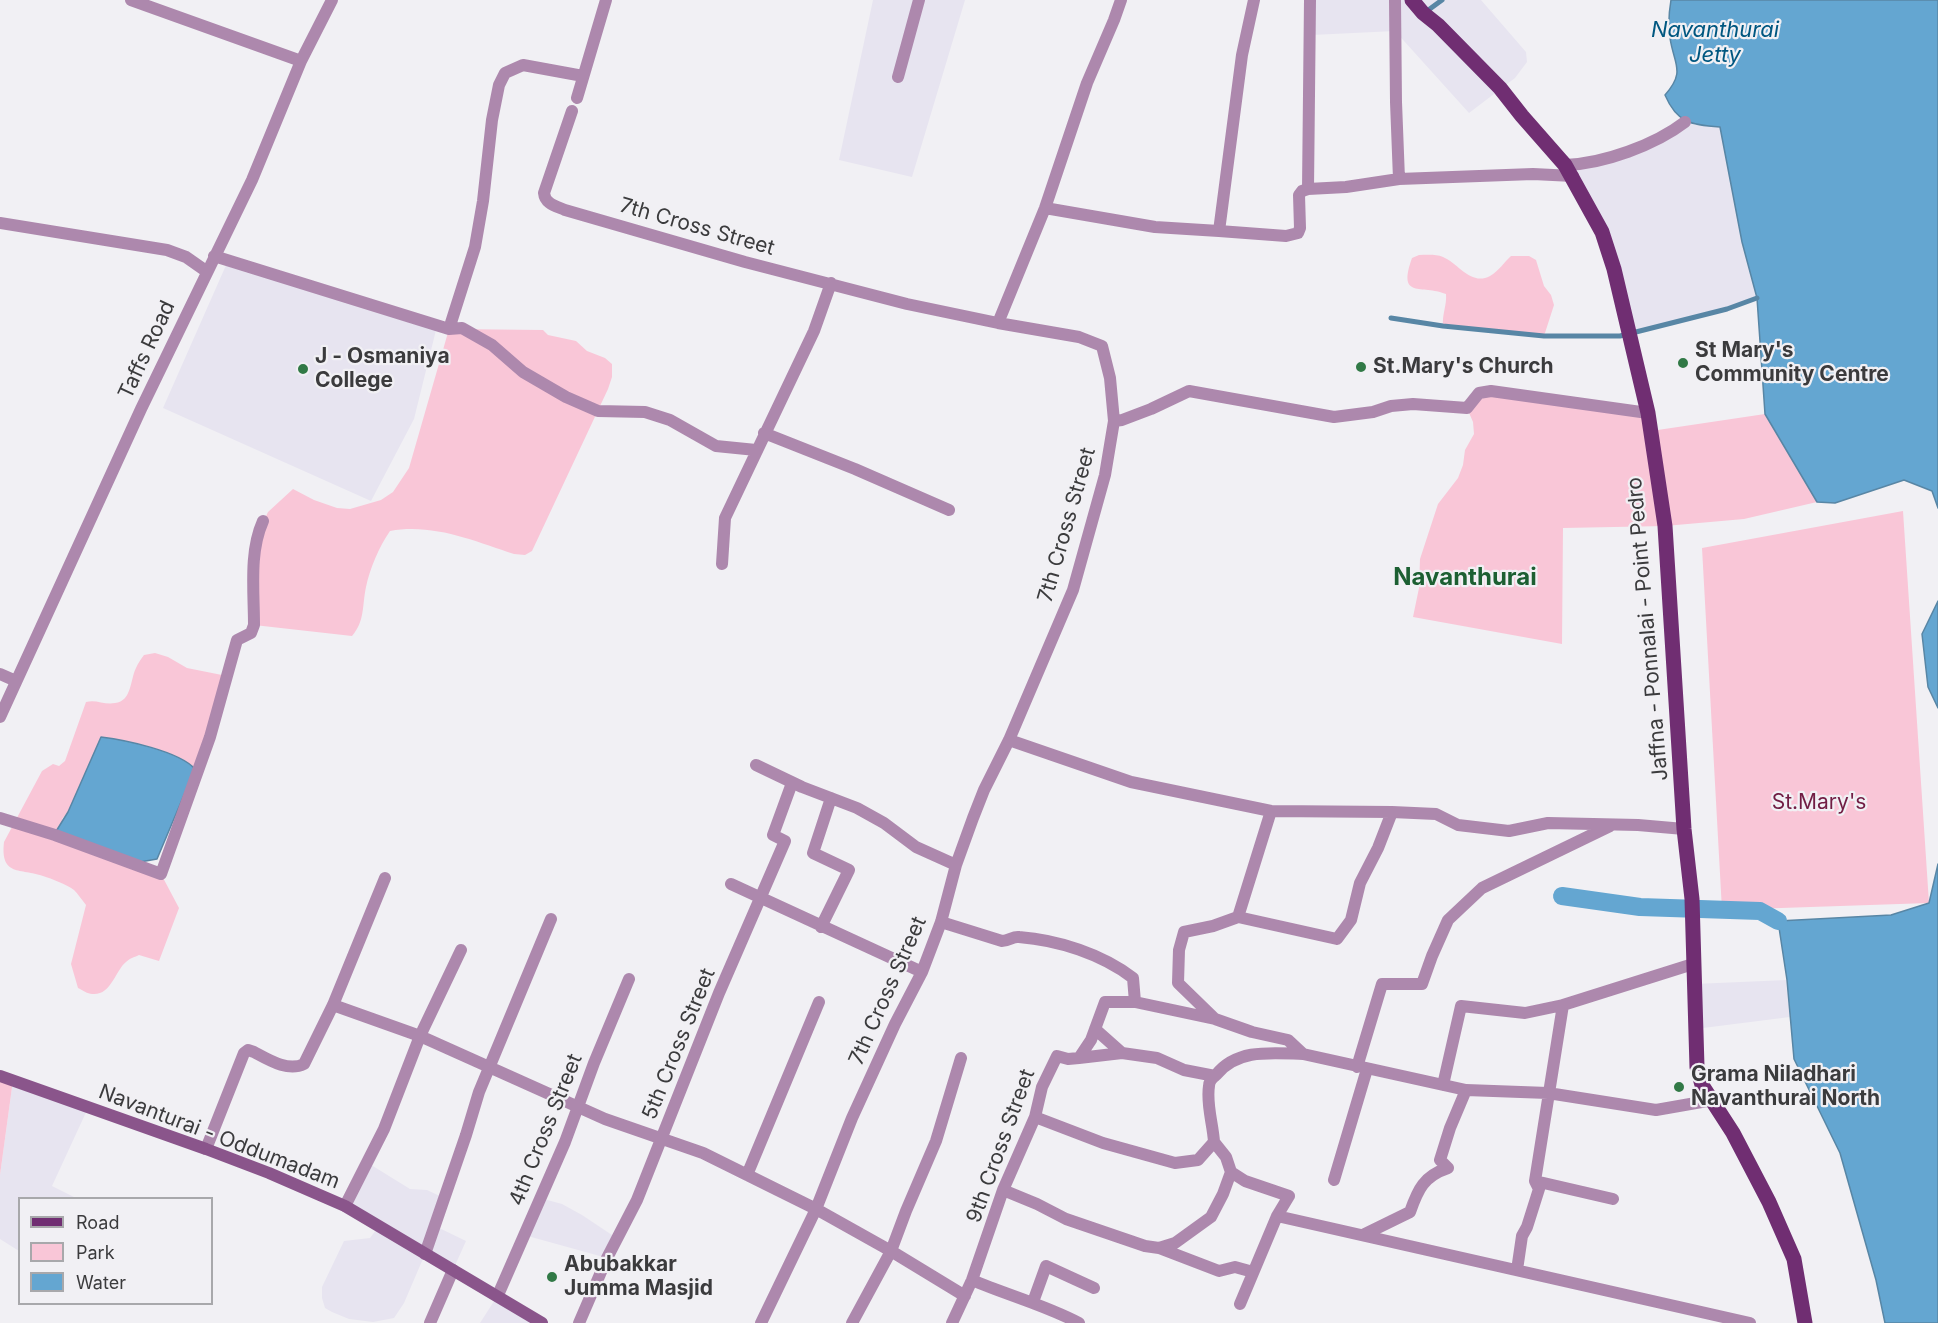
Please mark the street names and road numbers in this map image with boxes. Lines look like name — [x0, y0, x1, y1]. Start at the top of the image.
street label: 7th Cross Street — [617, 193, 777, 261]
street label: Taffs Road — [113, 297, 181, 403]
street label: 7th Cross Street — [1033, 445, 1101, 605]
street label: Jaffna - Ponnalai - Point Pedro — [1622, 476, 1674, 782]
street label: 7th Cross Street — [844, 913, 932, 1069]
street label: 5th Cross Street — [637, 965, 721, 1123]
street label: 4th Cross Street — [504, 1050, 588, 1210]
street label: 9th Cross Street — [962, 1066, 1040, 1226]
street label: Navanturai - Oddumadam — [95, 1079, 343, 1195]

